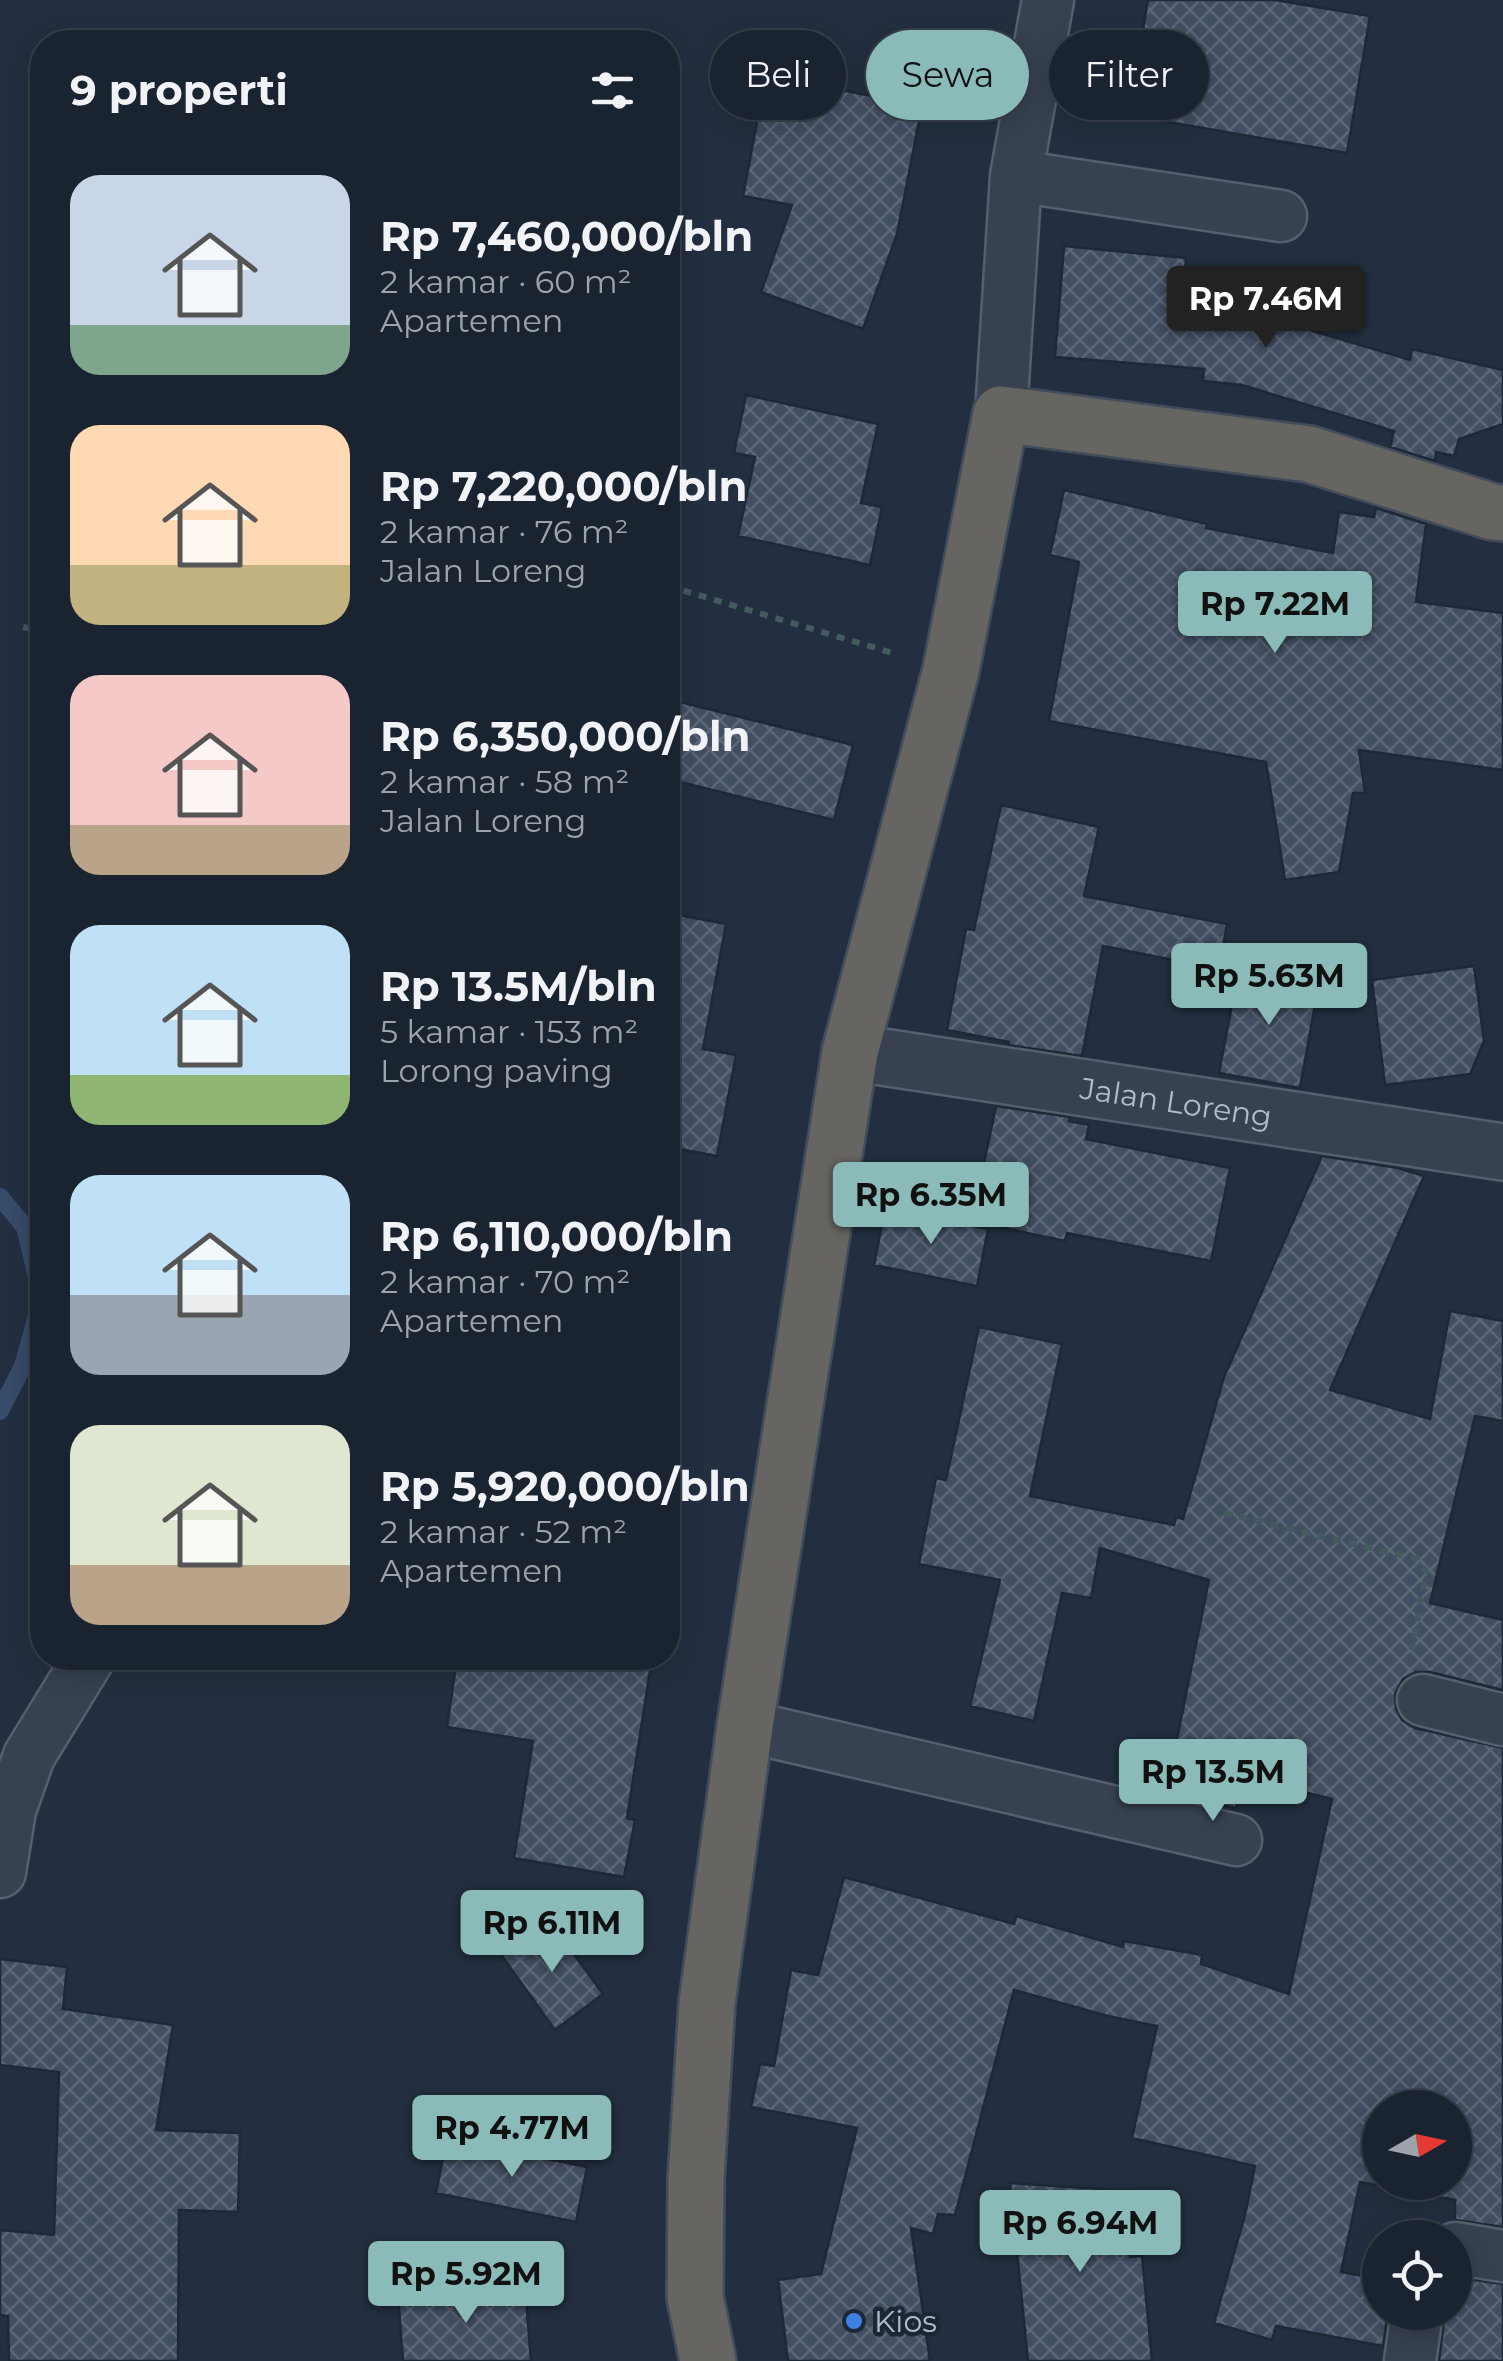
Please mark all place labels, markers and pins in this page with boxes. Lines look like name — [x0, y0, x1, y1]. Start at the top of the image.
pin: Rp 7.46M — [1163, 266, 1369, 351]
pin: Rp 7.22M — [1172, 571, 1378, 656]
pin: Rp 5.63M — [1166, 943, 1372, 1028]
pin: Rp 6.35M — [828, 1162, 1034, 1247]
pin: Rp 13.5M — [1110, 1739, 1316, 1824]
pin: Rp 6.11M — [449, 1890, 655, 1975]
pin: Rp 4.77M — [409, 2095, 615, 2180]
pin: Rp 6.94M — [977, 2190, 1183, 2275]
pin: Rp 5.92M — [363, 2241, 569, 2326]
place label: Kios — [874, 2303, 937, 2340]
marker: Kios — [843, 2310, 865, 2332]

